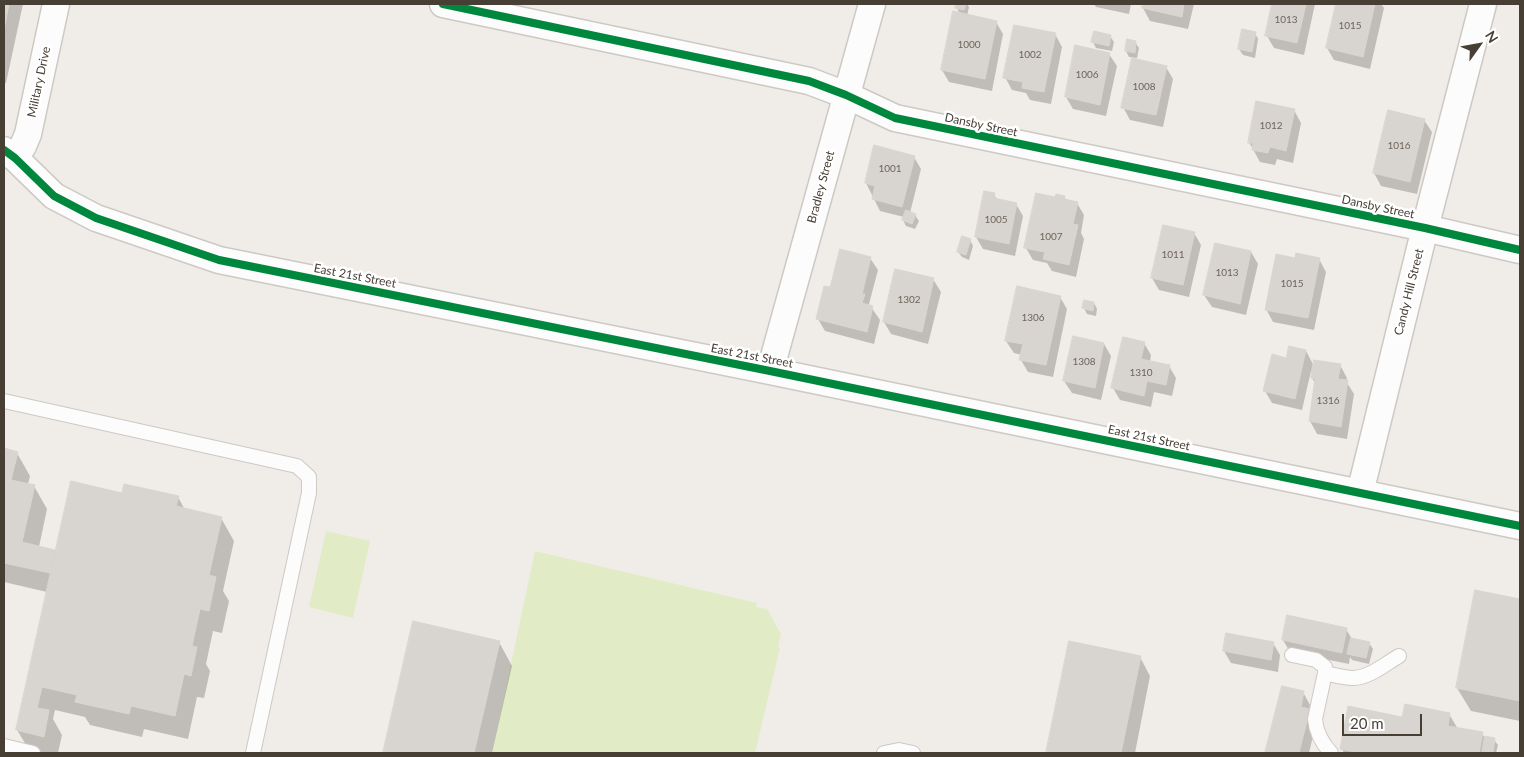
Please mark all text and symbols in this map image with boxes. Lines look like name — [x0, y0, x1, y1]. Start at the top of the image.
house number: 1013 — [1274, 14, 1298, 26]
house number: 1015 — [1338, 20, 1362, 32]
north arrow — [1454, 20, 1504, 70]
text: N — [1482, 28, 1502, 46]
house number: 1000 — [957, 39, 981, 51]
street label: Military Drive — [24, 45, 54, 119]
house number: 1002 — [1018, 49, 1042, 61]
house number: 1006 — [1075, 69, 1099, 81]
house number: 1008 — [1132, 81, 1156, 93]
street label: Dansby Street — [943, 110, 1019, 140]
house number: 1012 — [1259, 120, 1283, 132]
house number: 1016 — [1387, 140, 1411, 152]
street label: Bradley Street — [804, 149, 838, 225]
house number: 1001 — [878, 163, 902, 175]
street label: Dansby Street — [1340, 192, 1416, 222]
house number: 1005 — [984, 214, 1008, 226]
house number: 1007 — [1039, 231, 1063, 243]
street label: Candy Hill Street — [1391, 247, 1427, 337]
house number: 1011 — [1161, 249, 1185, 261]
street label: East 21st Street — [313, 261, 397, 291]
house number: 1013 — [1215, 267, 1239, 279]
house number: 1015 — [1280, 278, 1304, 290]
house number: 1302 — [897, 294, 921, 306]
house number: 1306 — [1021, 312, 1045, 324]
street label: East 21st Street — [710, 341, 794, 371]
house number: 1308 — [1072, 356, 1096, 368]
house number: 1310 — [1129, 367, 1153, 379]
house number: 1316 — [1316, 395, 1340, 407]
street label: East 21st Street — [1107, 422, 1191, 454]
scale bar — [1344, 704, 1424, 736]
text: 20 m — [1350, 714, 1384, 732]

